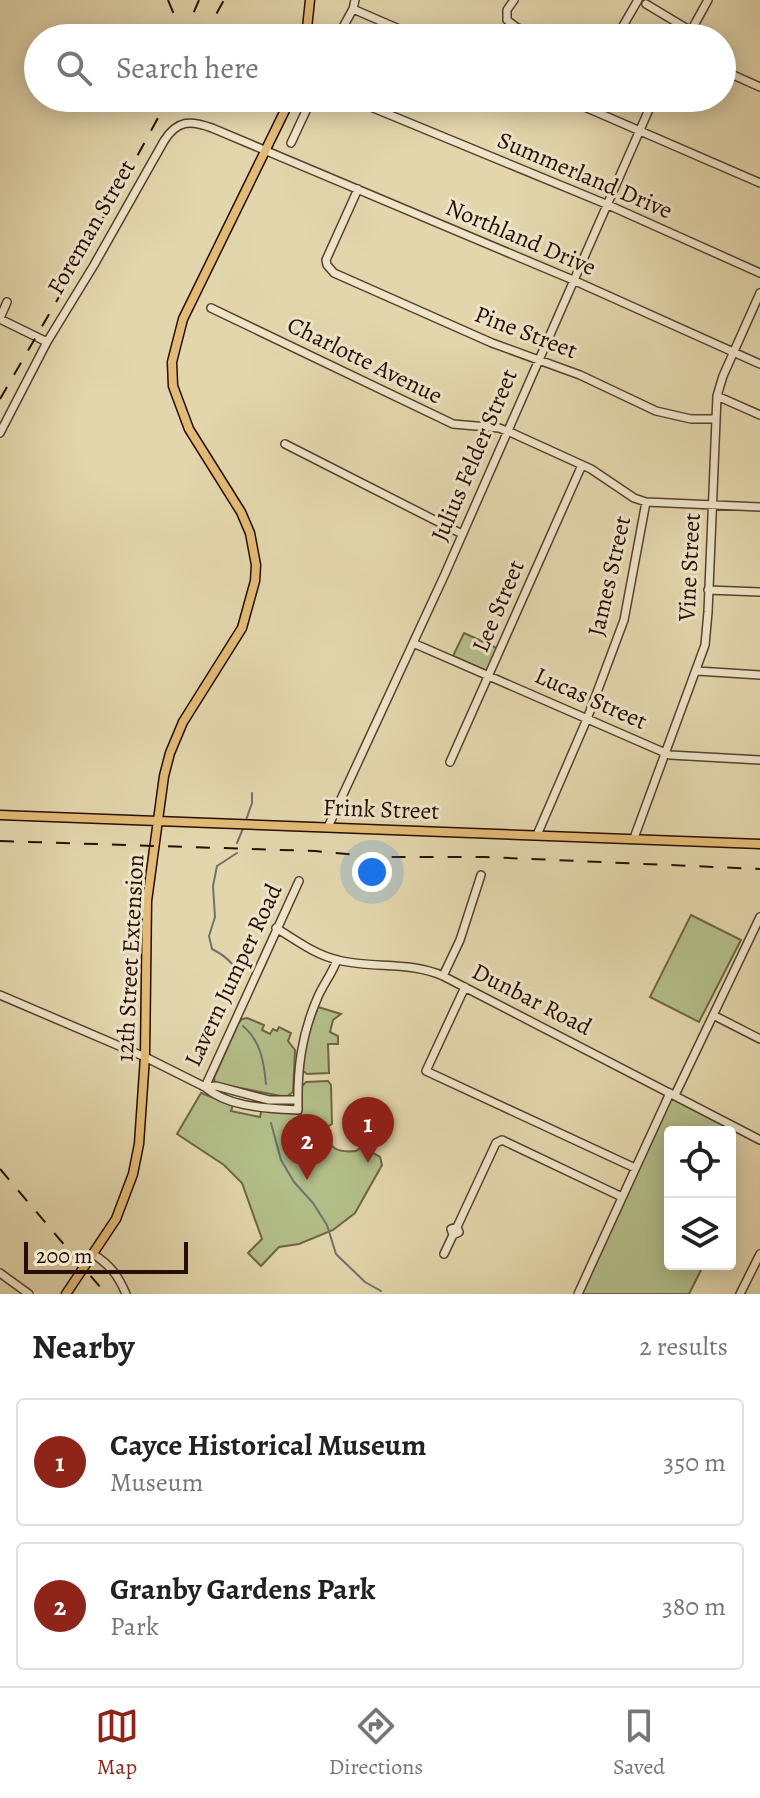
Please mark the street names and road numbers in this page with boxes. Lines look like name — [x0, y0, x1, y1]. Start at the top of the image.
street label: Summerland Drive — [493, 124, 677, 226]
street label: Foreman Street — [39, 154, 143, 300]
street label: Northland Drive — [441, 191, 601, 283]
street label: Pine Street — [470, 298, 582, 366]
street label: Charlotte Avenue — [282, 309, 448, 411]
street label: Julius Felder Street — [423, 364, 525, 546]
street label: Vine Street — [670, 512, 708, 623]
street label: James Street — [580, 513, 638, 639]
street label: Lee Street — [464, 555, 532, 657]
street label: Lucas Street — [530, 659, 652, 737]
street label: Frink Street — [322, 791, 440, 827]
street label: 12th Street Extension — [109, 853, 151, 1063]
street label: Lavern Jumper Road — [177, 878, 289, 1072]
street label: Dunbar Road — [467, 955, 597, 1043]

